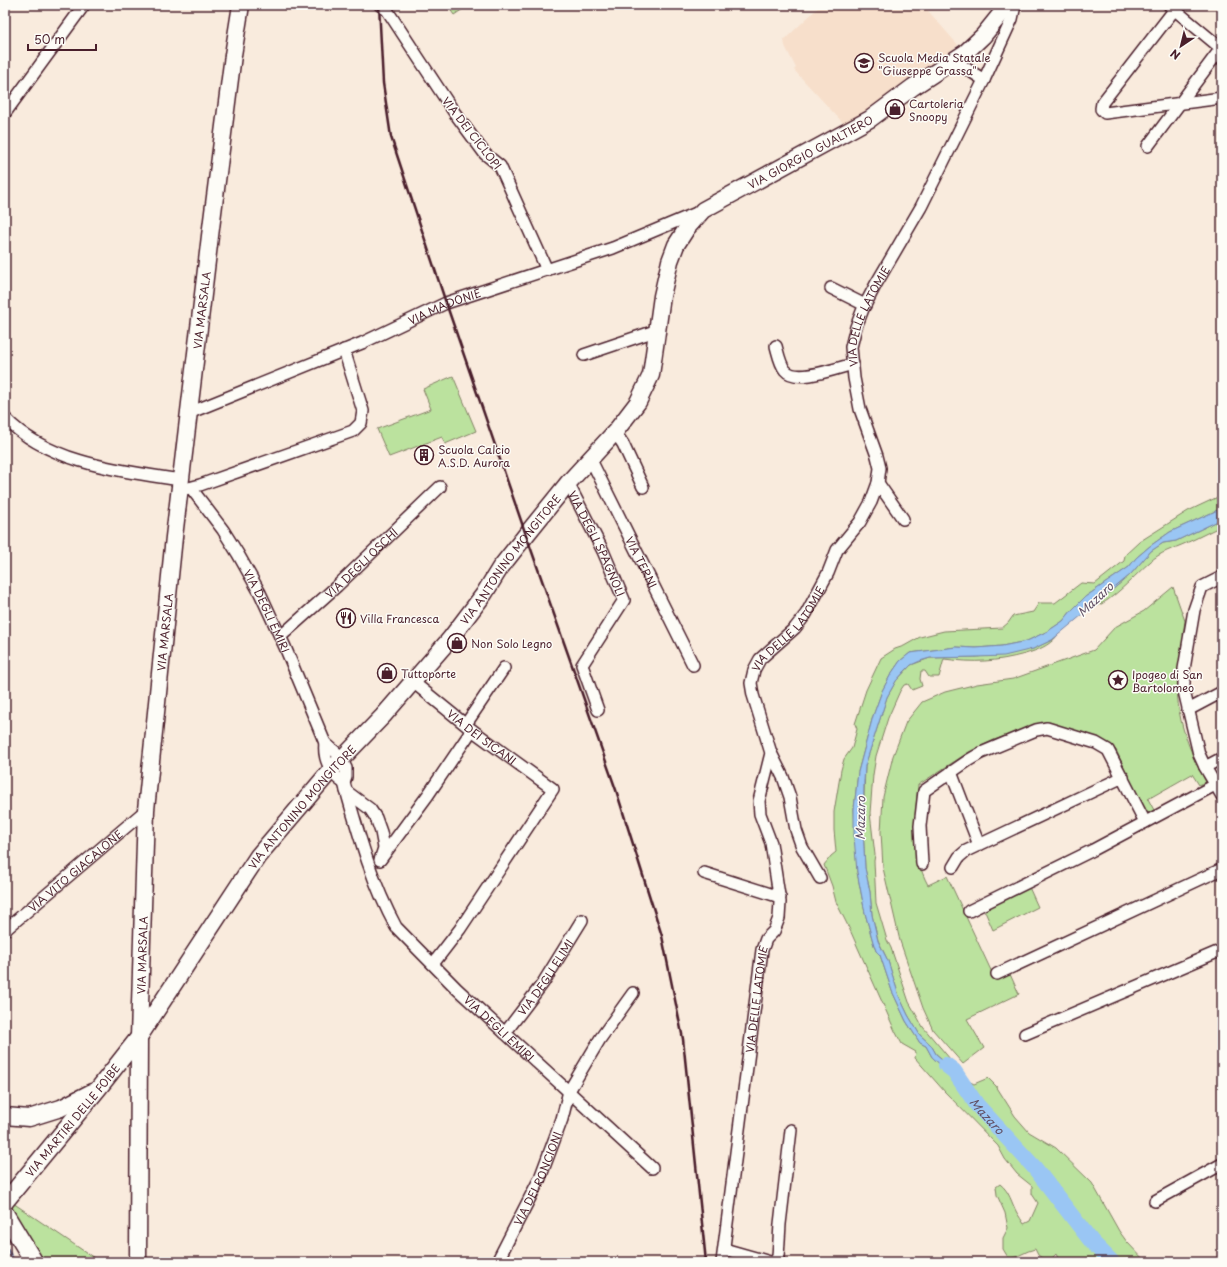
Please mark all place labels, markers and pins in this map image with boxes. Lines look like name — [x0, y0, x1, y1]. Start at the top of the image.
place label: Scuola Media Statale "Giuseppe Grassa" — [878, 49, 991, 79]
school or university icon: Scuola Media Statale "Giuseppe Grassa" — [853, 52, 875, 74]
place label: Cartoleria Snoopy — [909, 95, 964, 125]
shop icon: Cartoleria Snoopy — [884, 98, 906, 120]
place label: Scuola Calcio A.S.D. Aurora — [438, 441, 510, 471]
building icon: Scuola Calcio A.S.D. Aurora — [413, 444, 435, 466]
restaurant icon: Villa Francesca — [335, 607, 357, 629]
place label: Villa Francesca — [360, 610, 440, 627]
shop icon: Non Solo Legno — [446, 632, 468, 654]
place label: Non Solo Legno — [471, 635, 552, 652]
shop icon: Tuttoporte — [376, 662, 398, 684]
place label: Tuttoporte — [401, 665, 456, 682]
place label: Ipogeo di San Bartolomeo — [1132, 666, 1203, 696]
place icon: Ipogeo di San Bartolomeo — [1107, 669, 1129, 691]

